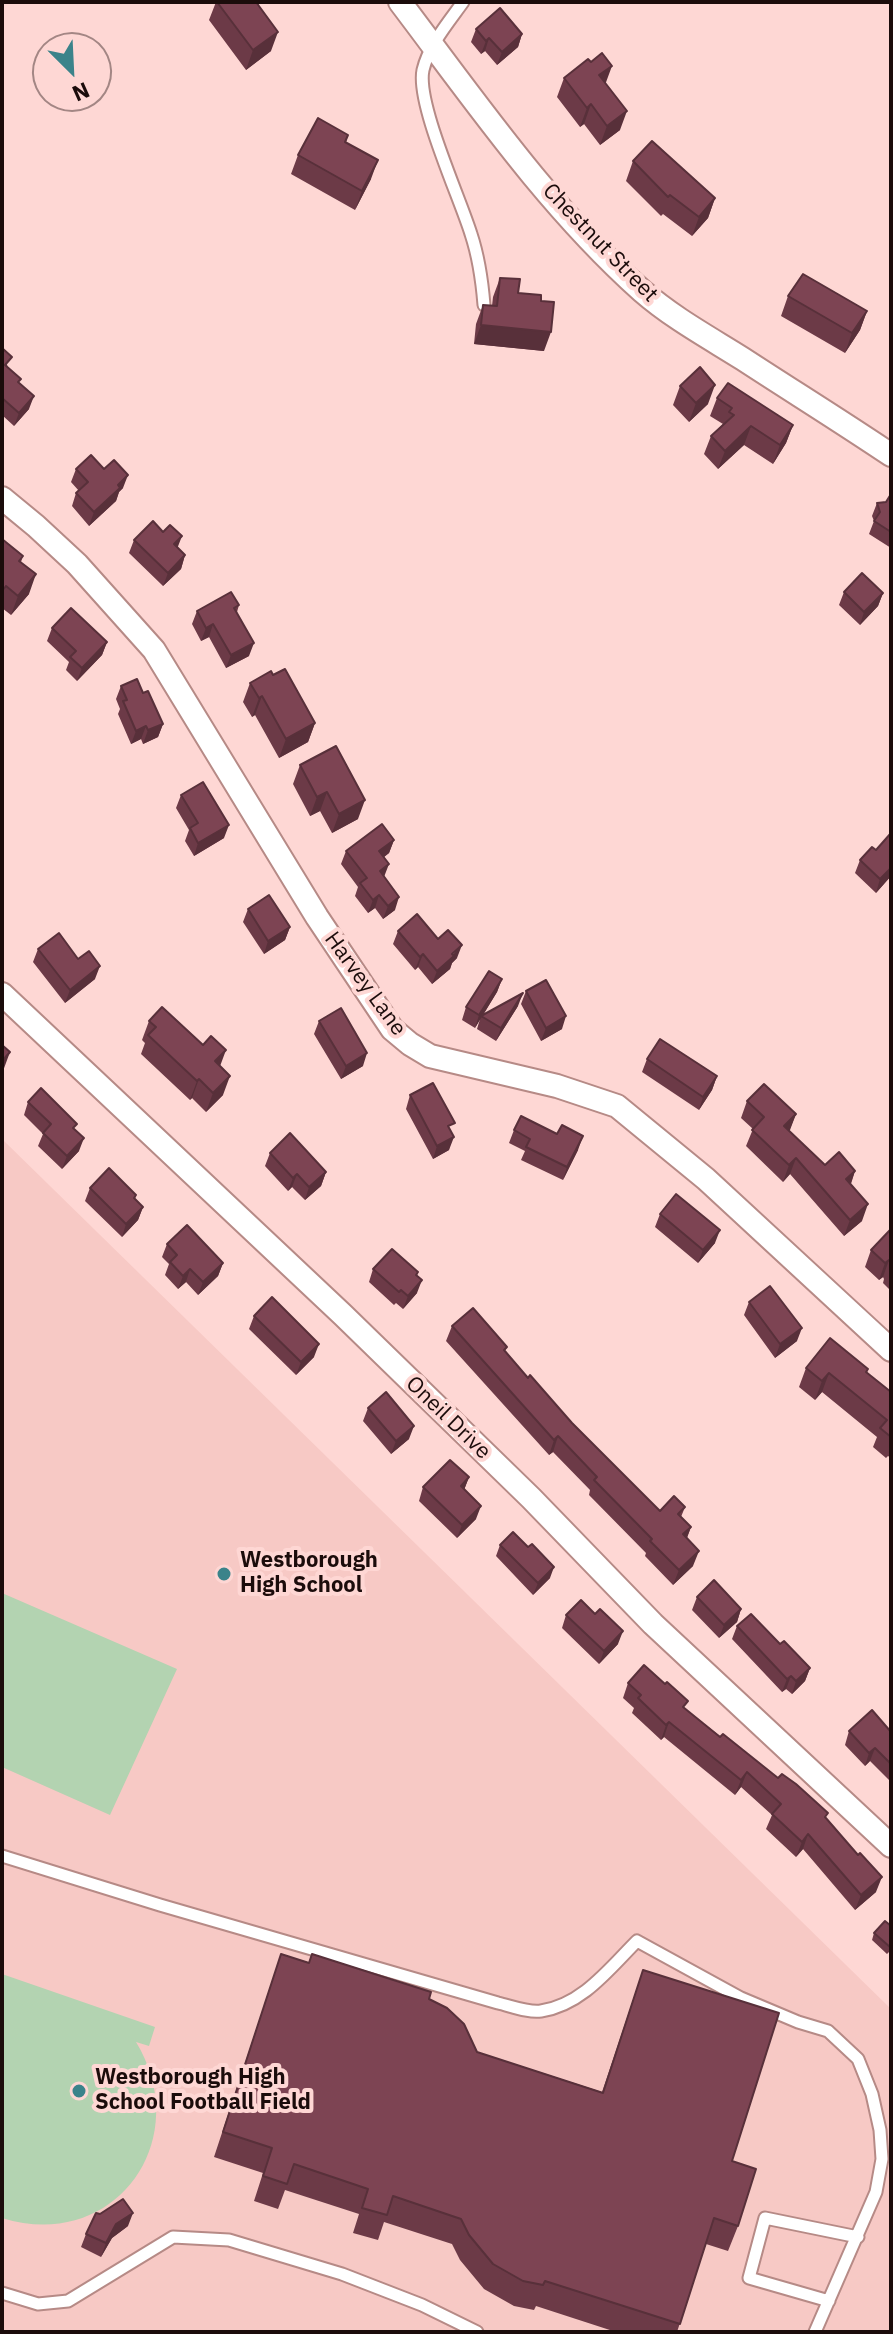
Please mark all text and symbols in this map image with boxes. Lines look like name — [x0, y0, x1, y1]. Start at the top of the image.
north arrow — [32, 32, 112, 112]
text: N — [68, 76, 94, 109]
street label: Chestnut Street — [537, 178, 663, 308]
street label: Harvey Lane — [319, 927, 411, 1041]
street label: Oneil Drive — [400, 1371, 496, 1465]
place label: Westborough High School — [240, 1548, 378, 1600]
marker: Westborough High School — [215, 1565, 233, 1583]
place label: Westborough High School Football Field — [95, 2065, 311, 2116]
marker: Westborough High School Football Field — [70, 2082, 88, 2100]

